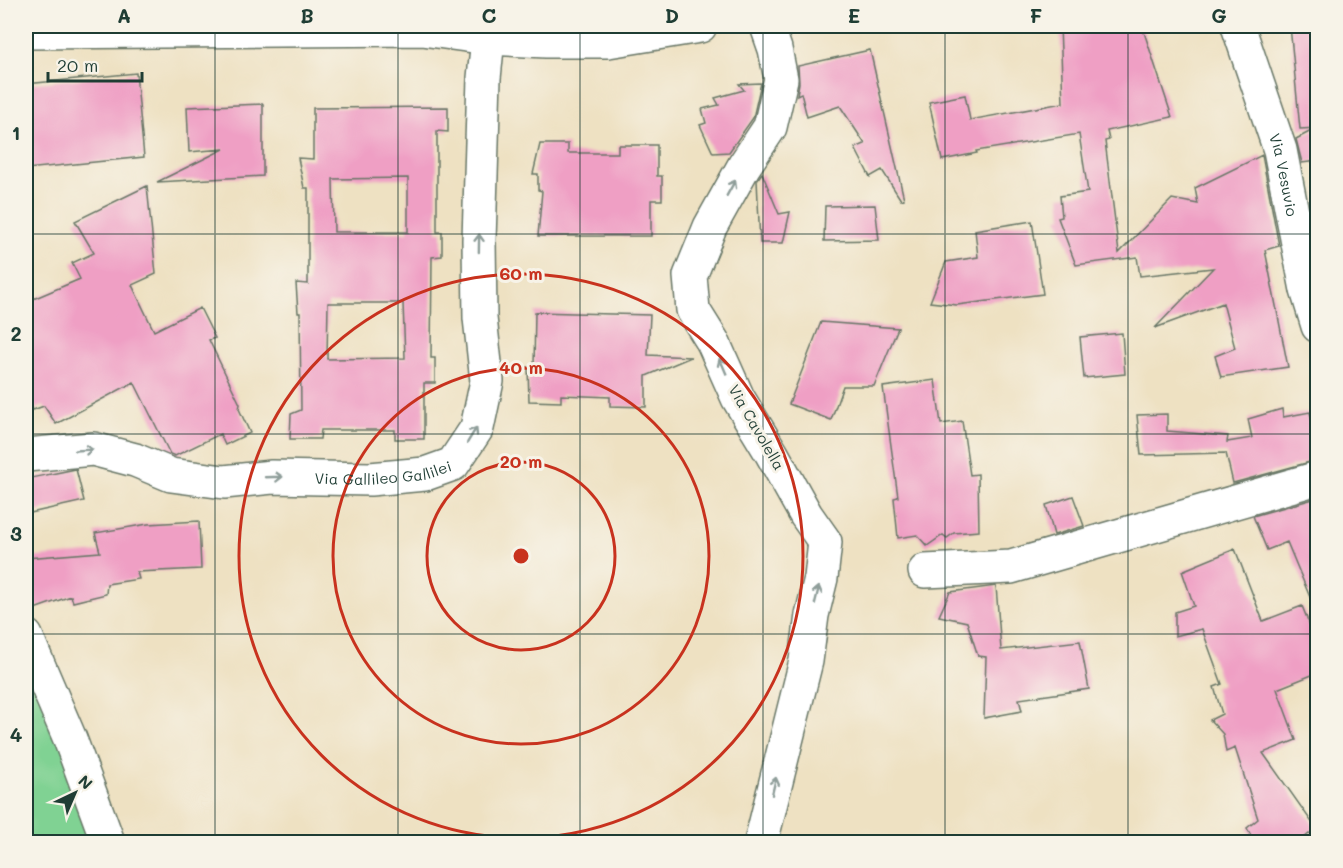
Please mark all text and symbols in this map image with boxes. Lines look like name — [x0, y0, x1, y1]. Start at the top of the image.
text: A — [117, 2, 131, 28]
text: B — [300, 2, 314, 28]
text: C — [482, 2, 497, 28]
text: D — [665, 2, 679, 28]
text: E — [848, 2, 860, 28]
text: F — [1030, 2, 1043, 28]
text: G — [1211, 2, 1227, 28]
scale bar — [48, 45, 142, 83]
text: 20 m — [57, 53, 98, 77]
text: 1 — [12, 119, 20, 145]
street label: Via Vesuvio — [1265, 131, 1303, 218]
one-way arrow — [725, 180, 737, 197]
one-way arrow — [473, 234, 485, 254]
text: 60 m — [499, 261, 543, 285]
text: 2 — [10, 320, 22, 346]
text: 40 m — [499, 355, 543, 379]
one-way arrow — [717, 357, 728, 375]
street label: Via Cavolella — [725, 381, 789, 473]
one-way arrow — [466, 427, 478, 444]
one-way arrow — [73, 445, 93, 456]
text: 20 m — [500, 449, 542, 473]
street label: Via Gallileo Gallilei — [314, 455, 454, 489]
one-way arrow — [263, 472, 283, 483]
text: 3 — [10, 520, 22, 546]
centre of rings — [511, 546, 531, 566]
one-way arrow — [811, 586, 823, 605]
text: 4 — [10, 721, 23, 747]
north arrow — [45, 763, 105, 823]
text: N — [74, 770, 97, 794]
one-way arrow — [769, 776, 781, 795]

